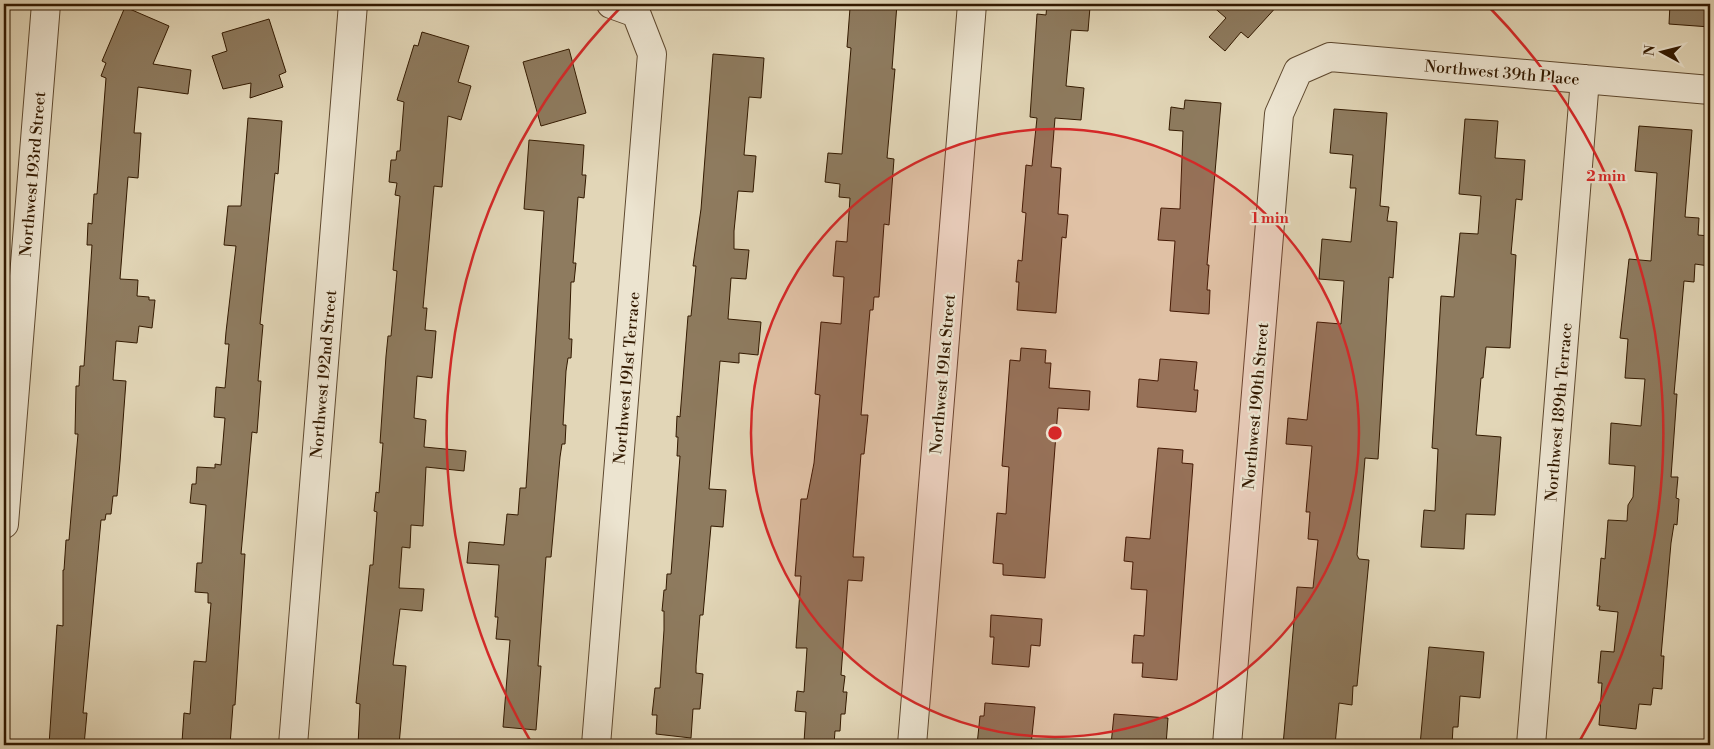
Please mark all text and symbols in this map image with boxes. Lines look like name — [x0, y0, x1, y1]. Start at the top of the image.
north arrow — [1636, 28, 1686, 78]
text: N — [1640, 44, 1660, 57]
street label: Northwest 39th Place — [1424, 56, 1580, 90]
street label: Northwest 193rd Street — [16, 90, 50, 258]
text: 2 min — [1586, 167, 1626, 186]
text: 1 min — [1251, 209, 1289, 228]
street label: Northwest 192nd Street — [307, 289, 341, 459]
street label: Northwest 191st Terrace — [609, 291, 645, 465]
street label: Northwest 191st Street — [926, 293, 960, 455]
street label: Northwest 190th Street — [1239, 322, 1273, 490]
street label: Northwest 189th Terrace — [1541, 322, 1577, 502]
centre of rings — [1046, 424, 1064, 442]

